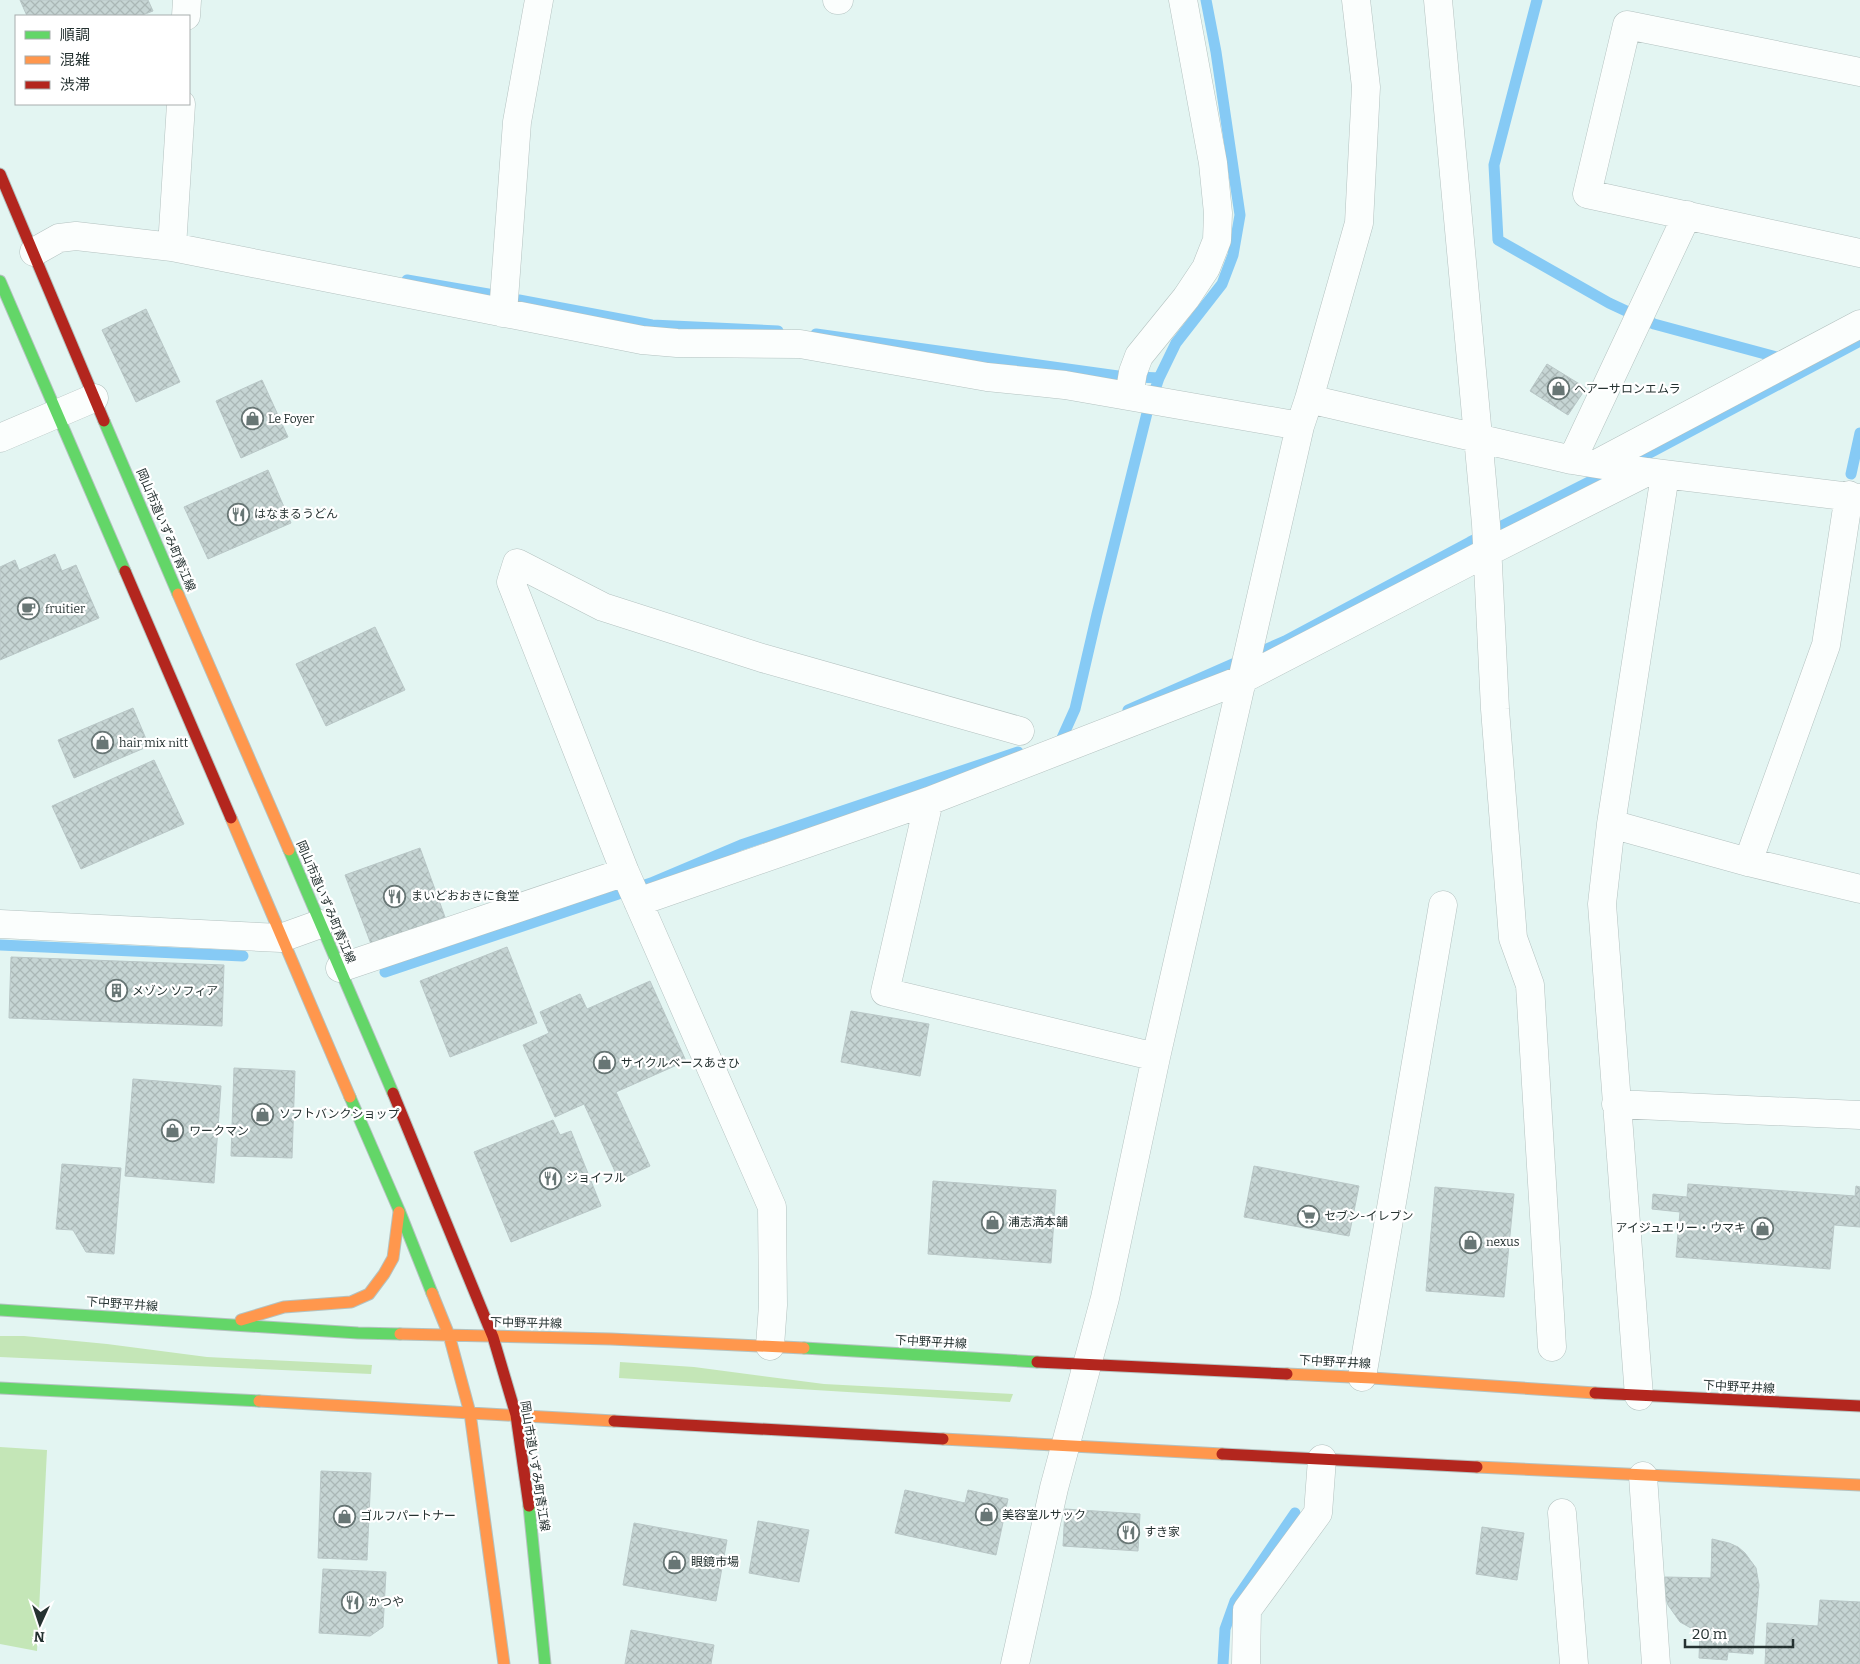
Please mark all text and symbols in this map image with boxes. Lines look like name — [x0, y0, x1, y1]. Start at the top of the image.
legend — [15, 15, 190, 105]
text: 順調 — [60, 26, 90, 44]
text: 混雑 — [60, 51, 90, 69]
text: 渋滞 — [60, 76, 90, 94]
shop icon: ヘアーサロンエムラ — [1546, 377, 1570, 401]
place label: ヘアーサロンエムラ — [1574, 382, 1680, 396]
shop icon: Le Foyer — [240, 407, 264, 431]
place label: Le Foyer — [268, 412, 315, 426]
street label: 岡山市道いずみ町青江線 — [134, 467, 198, 593]
restaurant icon: はなまるうどん — [226, 502, 250, 526]
place label: はなまるうどん — [254, 507, 338, 521]
cafe icon: fruitier — [17, 597, 41, 621]
place label: fruitier — [45, 602, 86, 616]
shop icon: hair mix nitt — [91, 731, 115, 755]
place label: hair mix nitt — [119, 736, 189, 750]
street label: 岡山市道いずみ町青江線 — [294, 839, 358, 965]
restaurant icon: まいどおおきに食堂 — [383, 884, 407, 908]
place label: まいどおおきに食堂 — [411, 889, 519, 903]
building icon: メゾン ソフィア — [104, 979, 128, 1003]
place label: メゾン ソフィア — [132, 984, 218, 998]
shop icon: サイクルベースあさひ — [593, 1051, 617, 1075]
place label: サイクルベースあさひ — [621, 1056, 740, 1070]
shop icon: ソフトバンクショップ — [251, 1102, 275, 1126]
place label: ソフトバンクショップ — [279, 1107, 400, 1121]
shop icon: ワークマン — [161, 1119, 185, 1143]
place label: ワークマン — [189, 1124, 249, 1138]
restaurant icon: ジョイフル — [538, 1166, 562, 1190]
place label: ジョイフル — [566, 1171, 626, 1185]
supermarket icon: セブン-イレブン — [1296, 1204, 1320, 1228]
place label: セブン-イレブン — [1324, 1209, 1414, 1223]
shop icon: 浦志満本舗 — [980, 1210, 1004, 1234]
place label: 浦志満本舗 — [1008, 1215, 1068, 1229]
shop icon: アイジュエリー・ウマキ — [1750, 1216, 1774, 1240]
place label: アイジュエリー・ウマキ — [1615, 1221, 1746, 1235]
shop icon: nexus — [1458, 1230, 1482, 1254]
place label: nexus — [1486, 1235, 1520, 1249]
street label: 下中野平井線 — [86, 1295, 158, 1313]
street label: 下中野平井線 — [490, 1315, 562, 1331]
street label: 下中野平井線 — [895, 1333, 967, 1351]
street label: 下中野平井線 — [1299, 1353, 1371, 1371]
street label: 下中野平井線 — [1703, 1378, 1775, 1396]
street label: 岡山市道いずみ町青江線 — [518, 1400, 552, 1532]
shop icon: 美容室ルサック — [974, 1503, 998, 1527]
shop icon: ゴルフパートナー — [332, 1504, 356, 1528]
place label: 美容室ルサック — [1002, 1508, 1086, 1522]
place label: ゴルフパートナー — [360, 1509, 456, 1523]
restaurant icon: すき家 — [1116, 1520, 1140, 1544]
place label: すき家 — [1144, 1525, 1180, 1539]
shop icon: 眼鏡市場 — [663, 1550, 687, 1574]
place label: 眼鏡市場 — [691, 1555, 739, 1569]
restaurant icon: かつや — [340, 1590, 364, 1614]
place label: かつや — [368, 1595, 404, 1609]
north arrow — [15, 1599, 65, 1649]
scale bar — [1685, 1616, 1792, 1648]
text: 20 m — [1692, 1625, 1728, 1643]
text: N — [33, 1628, 45, 1645]

